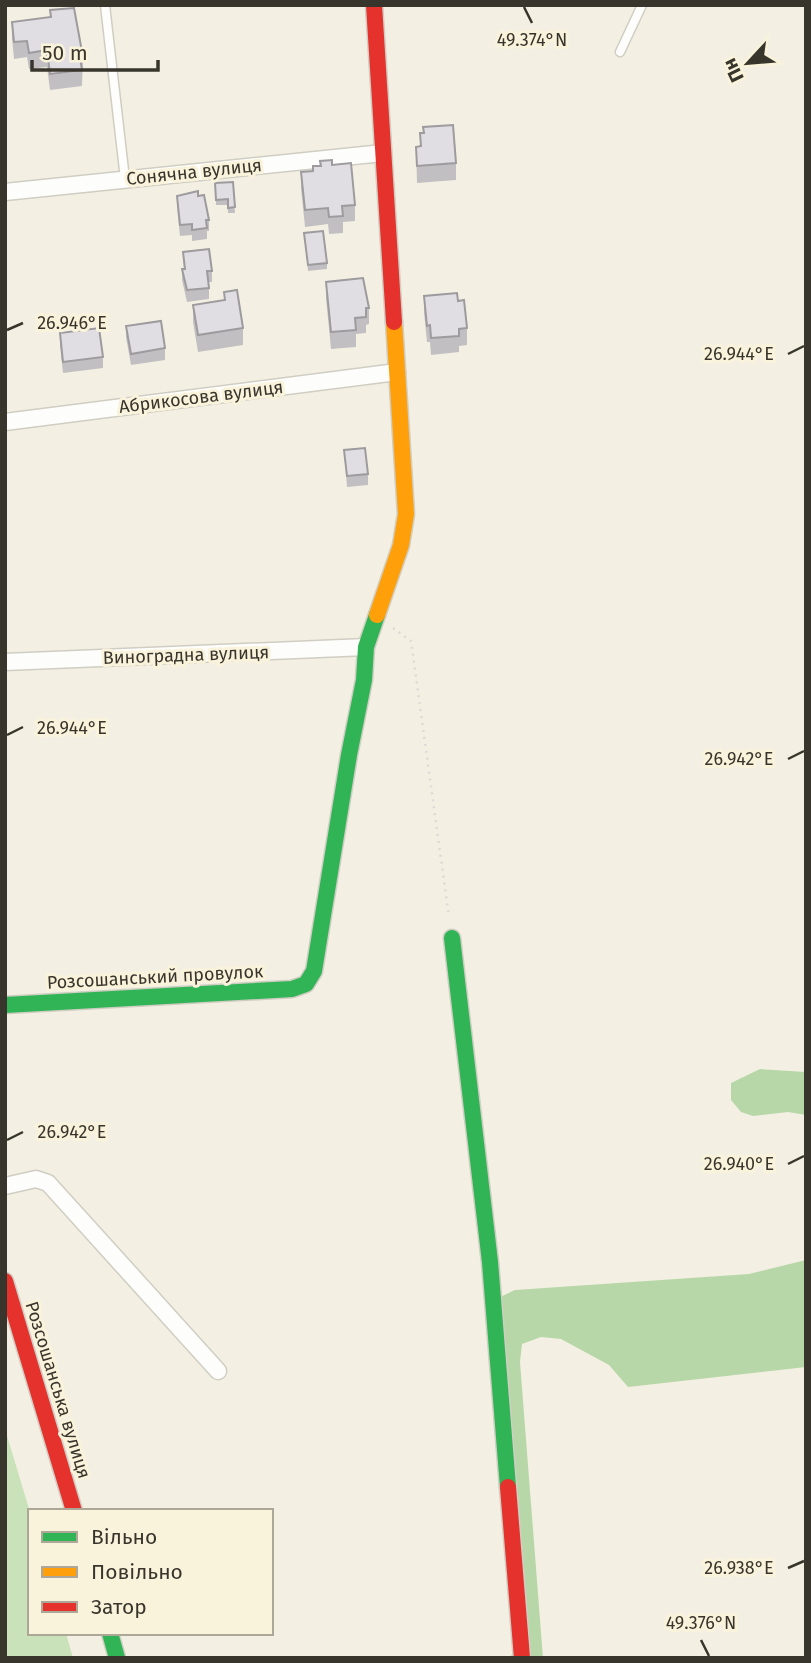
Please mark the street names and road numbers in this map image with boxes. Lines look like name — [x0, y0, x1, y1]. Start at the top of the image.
street label: Сонячна вулиця — [125, 154, 263, 190]
street label: Абрикосова вулиця — [118, 376, 284, 418]
street label: Виноградна вулиця — [102, 641, 270, 669]
street label: Розсошанський провулок — [46, 960, 264, 994]
street label: Розсошанська вулиця — [21, 1299, 95, 1481]

